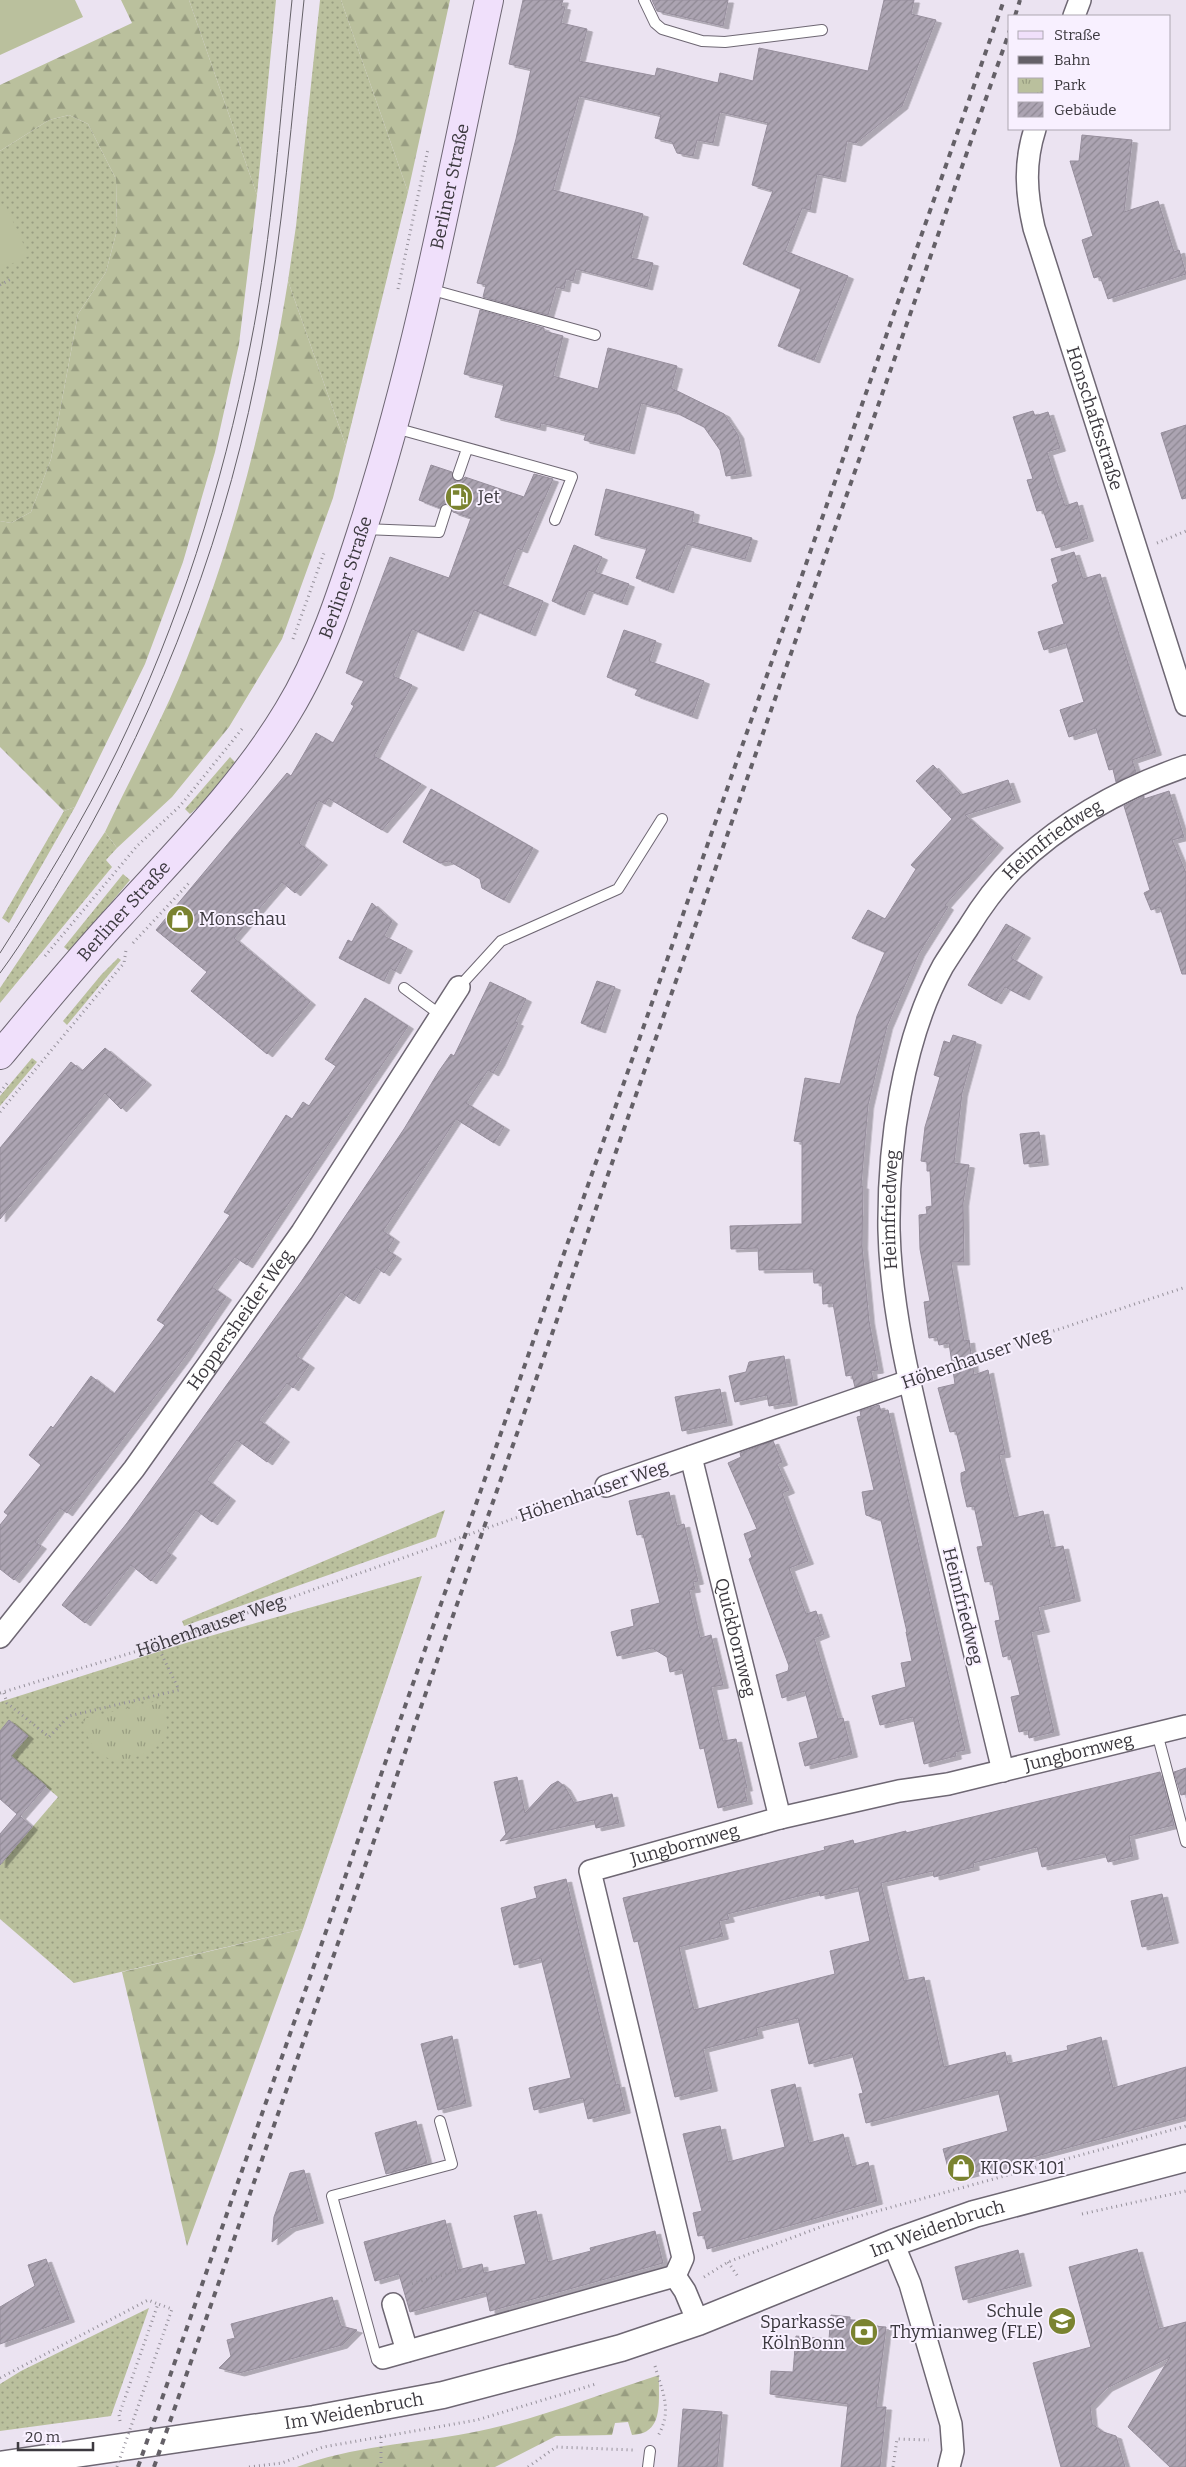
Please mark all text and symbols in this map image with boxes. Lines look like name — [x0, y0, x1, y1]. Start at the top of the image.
legend — [1008, 15, 1171, 130]
text: Straße — [1054, 26, 1100, 44]
text: Bahn — [1054, 51, 1091, 69]
text: Park — [1054, 76, 1086, 94]
text: Gebäude — [1054, 101, 1117, 119]
street label: Berliner Straße — [426, 122, 474, 251]
street label: Honschaftsstraße — [1061, 344, 1128, 493]
fuel station icon: Jet — [444, 482, 474, 512]
place label: Jet — [477, 486, 501, 508]
street label: Berliner Straße — [314, 513, 377, 642]
street label: Heimfriedweg — [998, 794, 1106, 884]
street label: Berliner Straße — [73, 856, 175, 966]
shop icon: Monschau — [165, 904, 195, 934]
place label: Monschau — [199, 908, 286, 930]
street label: Heimfriedweg — [878, 1149, 903, 1271]
street label: Hoppersheider Weg — [182, 1245, 297, 1394]
street label: Höhenhauser Weg — [899, 1322, 1053, 1394]
street label: Höhenhauser Weg — [516, 1455, 670, 1527]
street label: Heimfriedweg — [938, 1545, 988, 1667]
street label: Quickbornweg — [710, 1576, 761, 1700]
street label: Höhenhauser Weg — [133, 1590, 288, 1662]
street label: Jungbornweg — [1021, 1728, 1135, 1776]
street label: Jungbornweg — [627, 1819, 741, 1870]
shop icon: KIOSK 101 — [946, 2153, 976, 2183]
place label: KIOSK 101 — [980, 2157, 1065, 2179]
street label: Im Weidenbruch — [867, 2195, 1007, 2262]
place label: Schule Thymianweg (FLE) — [890, 2300, 1043, 2343]
school or university icon: Schule Thymianweg (FLE) — [1047, 2306, 1077, 2336]
place label: Sparkasse KölnBonn — [760, 2311, 846, 2354]
bank icon: Sparkasse KölnBonn — [849, 2317, 879, 2347]
street label: Im Weidenbruch — [283, 2388, 425, 2434]
scale bar — [18, 2420, 92, 2452]
text: 20 m — [25, 2428, 61, 2446]

